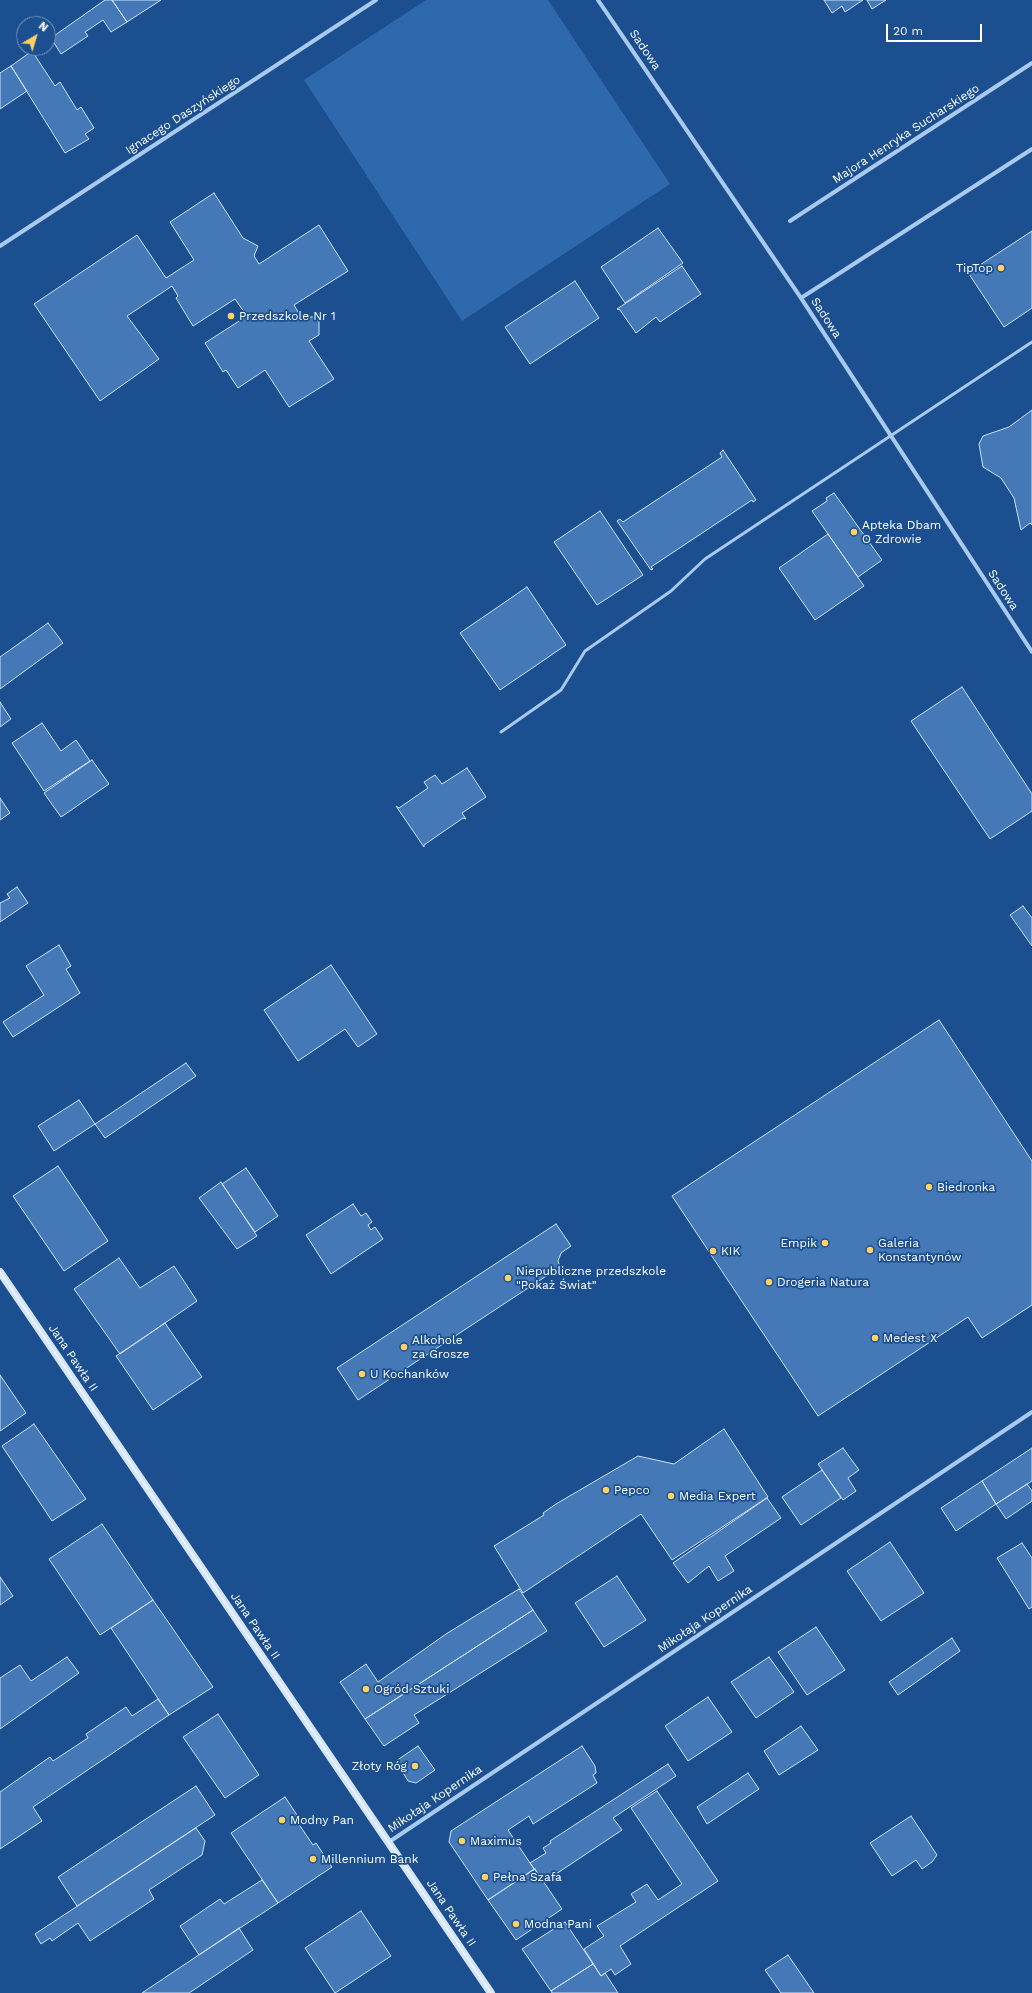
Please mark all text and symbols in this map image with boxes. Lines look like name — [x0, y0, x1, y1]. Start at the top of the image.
north arrow — [16, 16, 56, 56]
scale bar — [888, 16, 984, 42]
text: N — [36, 19, 50, 35]
text: 20 m — [893, 24, 923, 38]
street label: Sadowa — [626, 27, 664, 73]
street label: Ignacego Daszyńskiego — [123, 72, 243, 158]
street label: Majora Henryka Sucharskiego — [830, 81, 982, 187]
place label: TipTop — [956, 261, 993, 275]
marker: TipTop — [996, 263, 1006, 273]
street label: Sadowa — [808, 295, 844, 341]
place label: Przedszkole Nr 1 — [239, 309, 336, 323]
marker: Przedszkole Nr 1 — [226, 311, 236, 321]
place label: Apteka Dbam O Zdrowie — [862, 518, 941, 546]
marker: Apteka Dbam O Zdrowie — [849, 527, 859, 537]
street label: Sadowa — [985, 567, 1021, 613]
place label: Biedronka — [937, 1180, 995, 1194]
marker: Biedronka — [924, 1182, 934, 1192]
place label: Empik — [780, 1236, 817, 1250]
place label: Galeria Konstantynów — [878, 1236, 961, 1264]
marker: Empik — [820, 1238, 830, 1248]
place label: KIK — [721, 1244, 740, 1258]
marker: Galeria Konstantynów — [865, 1245, 875, 1255]
marker: KIK — [708, 1246, 718, 1256]
place label: Niepubliczne przedszkole "Pokaż Świat" — [516, 1264, 666, 1292]
marker: Niepubliczne przedszkole "Pokaż Świat" — [503, 1273, 513, 1283]
place label: Drogeria Natura — [777, 1275, 869, 1289]
marker: Drogeria Natura — [764, 1277, 774, 1287]
street label: Jana Pawła II — [45, 1322, 101, 1394]
place label: Medest X — [883, 1331, 937, 1345]
place label: Alkohole za Grosze — [412, 1333, 469, 1361]
marker: Medest X — [870, 1333, 880, 1343]
marker: Alkohole za Grosze — [399, 1342, 409, 1352]
place label: U Kochanków — [370, 1367, 449, 1381]
marker: U Kochanków — [357, 1369, 367, 1379]
place label: Pepco — [614, 1483, 650, 1497]
marker: Pepco — [601, 1485, 611, 1495]
place label: Media Expert — [679, 1489, 756, 1503]
marker: Media Expert — [666, 1491, 676, 1501]
street label: Mikołaja Kopernika — [655, 1582, 755, 1656]
street label: Jana Pawła II — [227, 1590, 283, 1662]
place label: Ogród Sztuki — [374, 1682, 449, 1696]
marker: Ogród Sztuki — [361, 1684, 371, 1694]
place label: Złoty Róg — [352, 1759, 407, 1773]
marker: Złoty Róg — [410, 1761, 420, 1771]
street label: Mikołaja Kopernika — [385, 1762, 485, 1836]
place label: Modny Pan — [290, 1813, 354, 1827]
marker: Modny Pan — [277, 1815, 287, 1825]
place label: Maximus — [470, 1834, 522, 1848]
marker: Maximus — [457, 1836, 467, 1846]
place label: Millennium Bank — [321, 1852, 419, 1866]
marker: Millennium Bank — [308, 1854, 318, 1864]
place label: Pełna Szafa — [493, 1870, 562, 1884]
marker: Pełna Szafa — [480, 1872, 490, 1882]
street label: Jana Pawła II — [423, 1877, 479, 1949]
place label: Modna Pani — [524, 1917, 592, 1931]
marker: Modna Pani — [511, 1919, 521, 1929]

